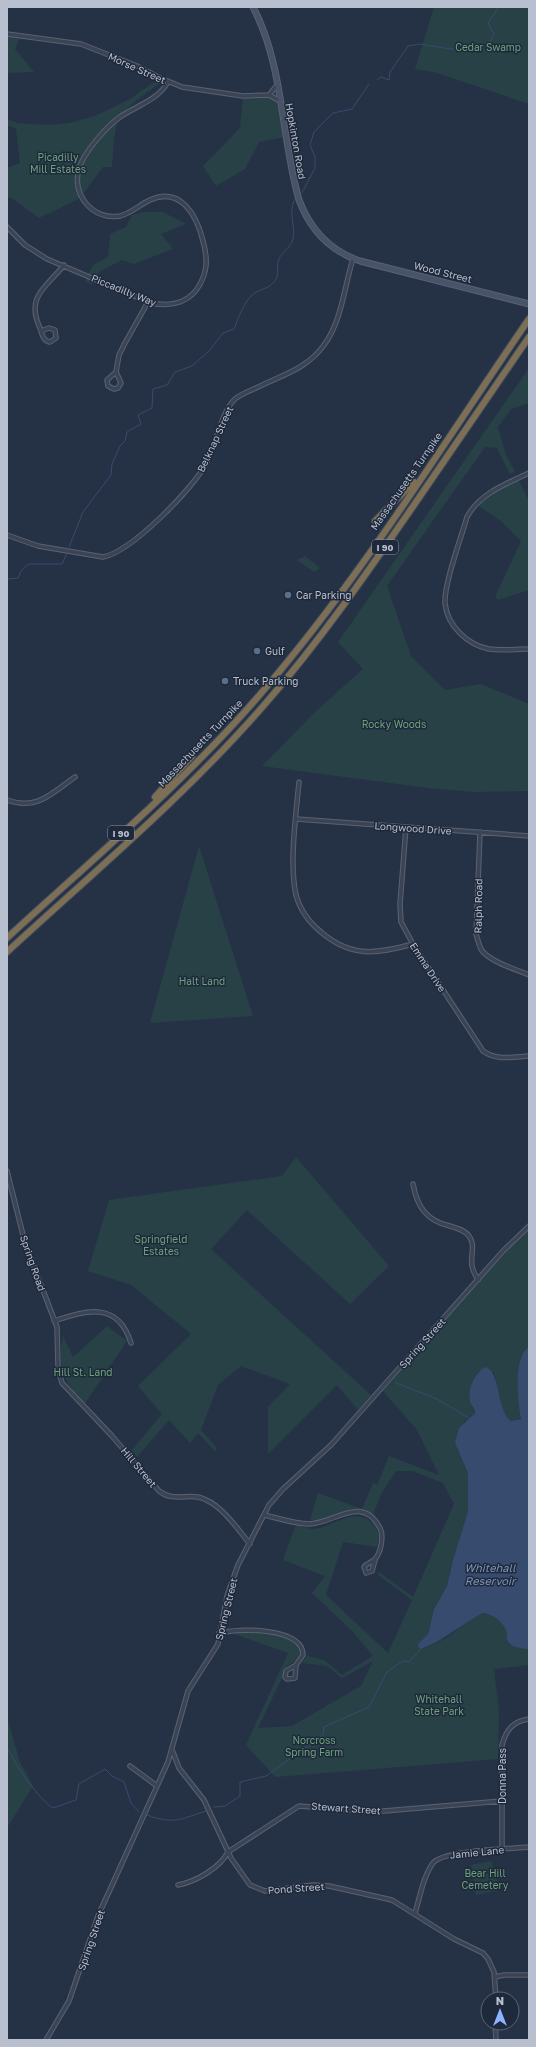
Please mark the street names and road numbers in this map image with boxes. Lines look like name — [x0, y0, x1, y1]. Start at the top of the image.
street label: Morse Street — [106, 50, 168, 86]
street label: Hopkinton Road — [283, 102, 309, 180]
street label: Wood Street — [413, 259, 473, 285]
street label: Piccadilly Way — [90, 271, 159, 309]
street label: Belknap Street — [194, 404, 236, 474]
street label: Massachusetts Turnpike — [368, 430, 444, 532]
road number: I 90 — [372, 540, 398, 554]
street label: Massachusetts Turnpike — [155, 697, 245, 789]
street label: Longwood Drive — [374, 819, 452, 837]
road number: I 90 — [108, 826, 134, 840]
street label: Ralph Road — [472, 878, 484, 934]
street label: Emma Drive — [408, 940, 449, 994]
street label: Spring Road — [18, 1233, 48, 1293]
street label: Spring Street — [396, 1315, 448, 1371]
street label: Hill Street — [119, 1444, 159, 1490]
street label: Spring Street — [212, 1577, 240, 1641]
street label: Donna Pass — [496, 1748, 508, 1804]
street label: Stewart Street — [311, 1800, 381, 1816]
street label: Jamie Lane — [449, 1843, 505, 1861]
street label: Pond Street — [267, 1880, 325, 1896]
street label: Spring Street — [75, 1908, 107, 1972]

